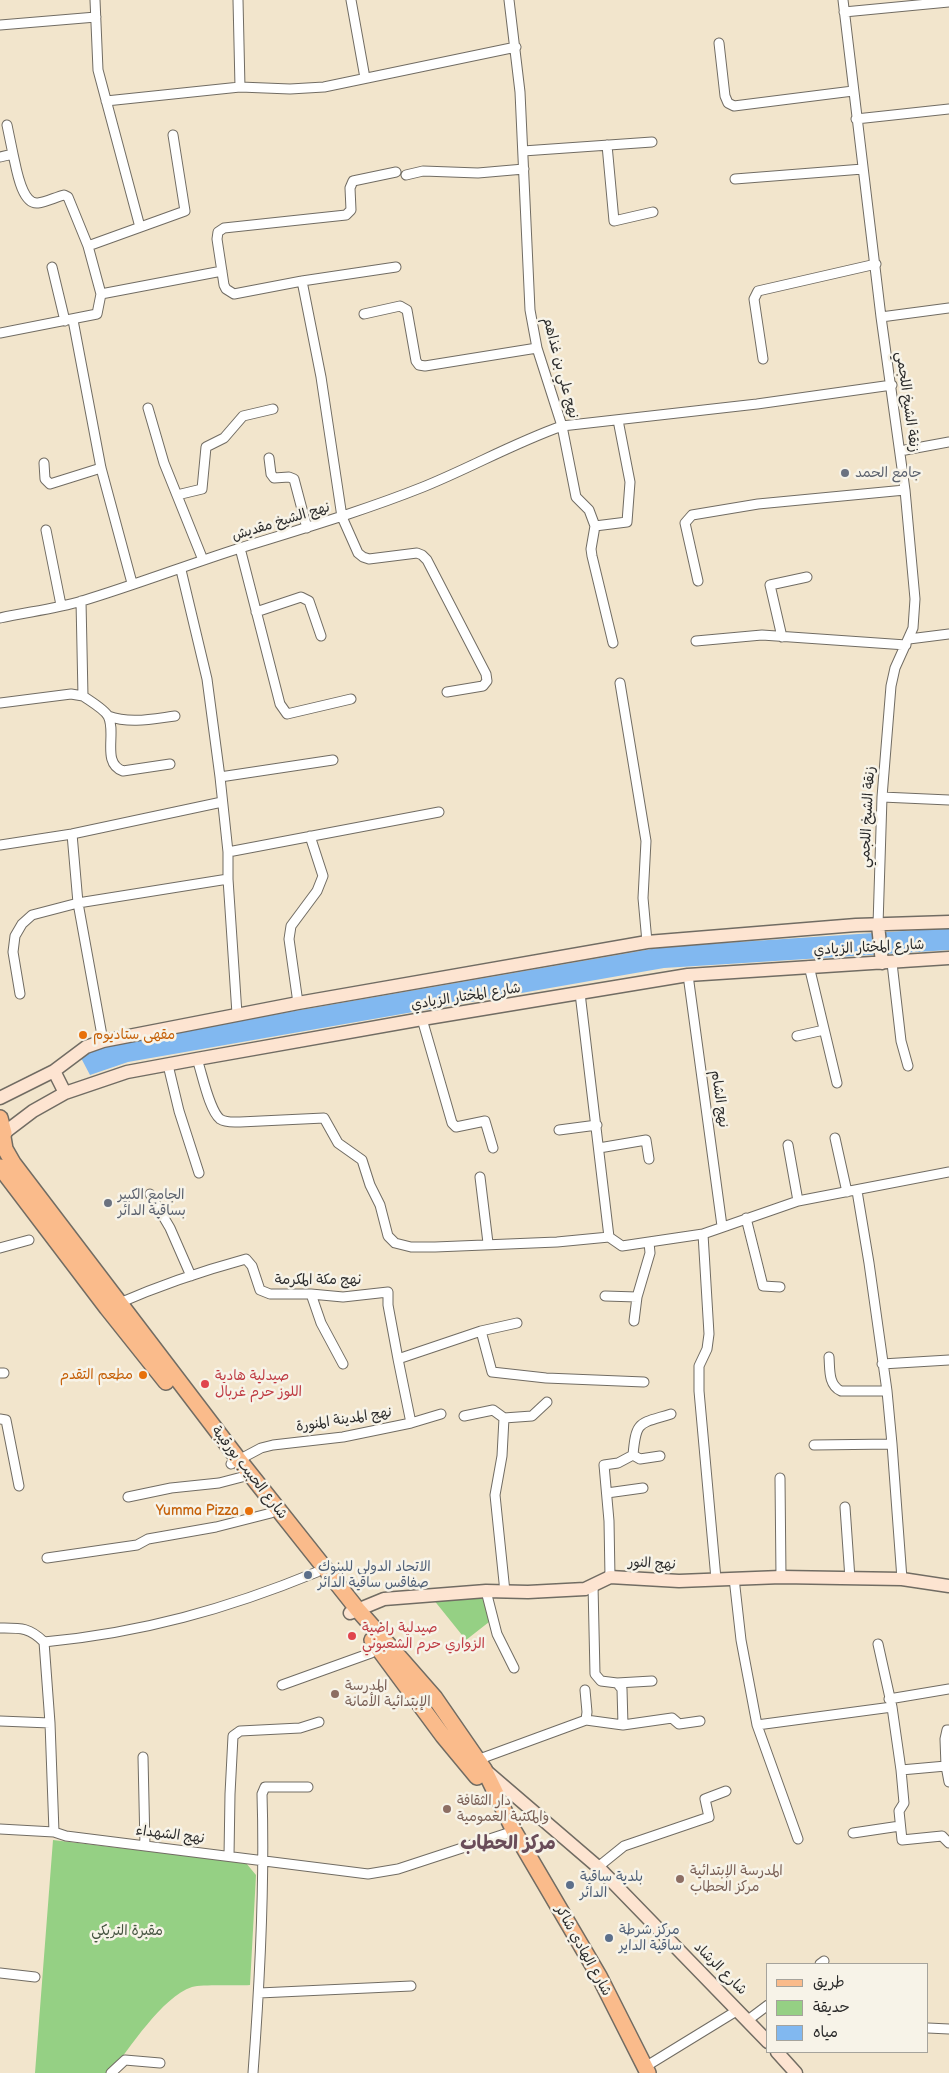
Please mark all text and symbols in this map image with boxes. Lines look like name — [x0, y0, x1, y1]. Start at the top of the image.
street label: نهج علي بن غذاهم — [538, 316, 582, 420]
street label: زنقة الشيخ اللجمي — [892, 351, 922, 453]
place label: جامع الحمد — [855, 465, 922, 481]
marker: جامع الحمد — [839, 467, 851, 479]
street label: نهج الشيخ مقديش — [230, 499, 332, 545]
street label: زنقة الشيخ اللجمي — [857, 766, 879, 868]
street label: شارع المختار الزيادي — [813, 937, 925, 959]
street label: شارع المختار الزيادي — [410, 980, 522, 1014]
place label: مقهى ستاديوم — [93, 1027, 175, 1043]
marker: مقهى ستاديوم — [77, 1029, 89, 1041]
street label: نهج الشام — [707, 1069, 731, 1129]
place label: الجامع الكبير بساقية الدائر — [118, 1187, 186, 1220]
marker: الجامع الكبير بساقية الدائر — [102, 1197, 114, 1209]
street label: نهج مكة المكرمة — [275, 1272, 361, 1288]
place label: مطعم التقدم — [60, 1367, 133, 1383]
place label: صيدلية هادية اللوز حرم غربال — [215, 1368, 302, 1400]
marker: مطعم التقدم — [137, 1369, 149, 1381]
marker: صيدلية هادية اللوز حرم غربال — [199, 1378, 211, 1390]
street label: نهج المدينة المنورة — [295, 1404, 393, 1436]
street label: شارع الحبيب بورقيبة — [207, 1423, 291, 1523]
place label: Yumma Pizza — [156, 1503, 239, 1519]
marker: Yumma Pizza — [243, 1505, 255, 1517]
street label: نهج النور — [628, 1554, 676, 1574]
place label: الاتحاد الدولي للبنوك صفاقس ساقية الدائر — [318, 1559, 431, 1591]
marker: الاتحاد الدولي للبنوك صفاقس ساقية الدائر — [302, 1569, 314, 1581]
place label: صيدلية راضية الزواري حرم الشعبوني — [362, 1620, 485, 1652]
marker: صيدلية راضية الزواري حرم الشعبوني — [346, 1630, 358, 1642]
place label: المدرسة الإبتدائية الأمانة — [345, 1678, 431, 1710]
marker: المدرسة الإبتدائية الأمانة — [329, 1688, 341, 1700]
place label: دار الثقافة والمكتبة العمومية — [457, 1793, 549, 1825]
marker: دار الثقافة والمكتبة العمومية — [441, 1803, 453, 1815]
street label: نهج الشهداء — [135, 1822, 205, 1848]
district label: مركز الحطاب — [460, 1833, 556, 1855]
place label: المدرسة الإبتدائية مركز الحطاب — [690, 1863, 783, 1895]
place label: بلدية ساقية الدائر — [580, 1869, 643, 1901]
marker: المدرسة الإبتدائية مركز الحطاب — [674, 1873, 686, 1885]
marker: بلدية ساقية الدائر — [564, 1879, 576, 1891]
street label: شارع الهادي شاكر — [551, 1903, 615, 1999]
place label: مركز شرطة ساقية الداير — [619, 1922, 682, 1954]
park label: مقبرة التريكي — [91, 1923, 163, 1939]
marker: مركز شرطة ساقية الداير — [603, 1932, 615, 1944]
street label: شارع الرشاد — [690, 1939, 750, 1999]
legend — [766, 1963, 929, 2053]
text: طريق — [813, 1973, 845, 1992]
text: حديقة — [813, 1998, 850, 2017]
text: مياه — [813, 2023, 838, 2042]

